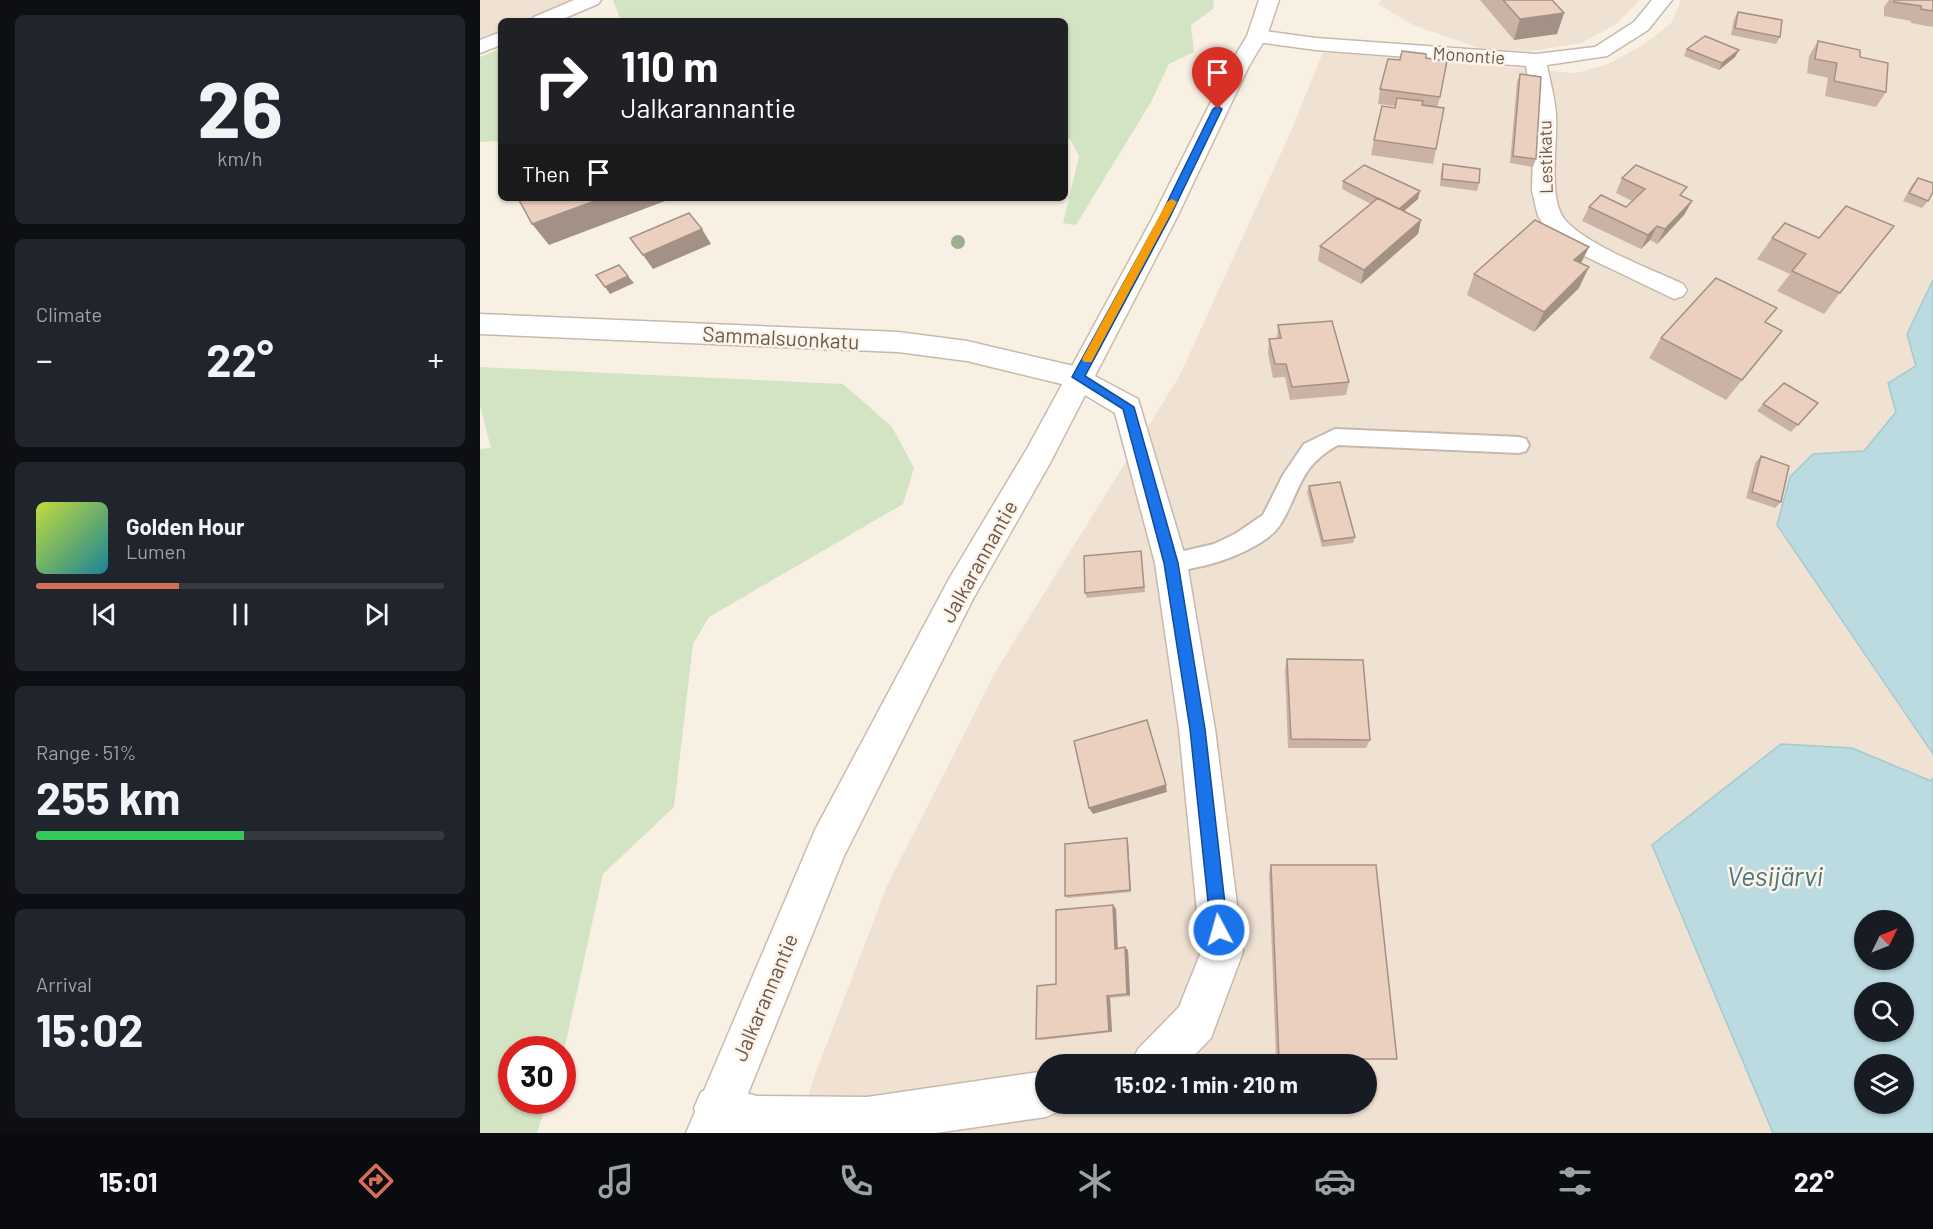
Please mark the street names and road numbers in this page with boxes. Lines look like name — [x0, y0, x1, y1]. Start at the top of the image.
street label: Monontie — [1432, 41, 1506, 69]
street label: Lestikatu — [1533, 120, 1557, 194]
street label: Sammalsuonkatu — [702, 320, 860, 354]
street label: Jalkarannantie — [934, 495, 1022, 627]
street label: Jalkarannantie — [726, 930, 802, 1064]

